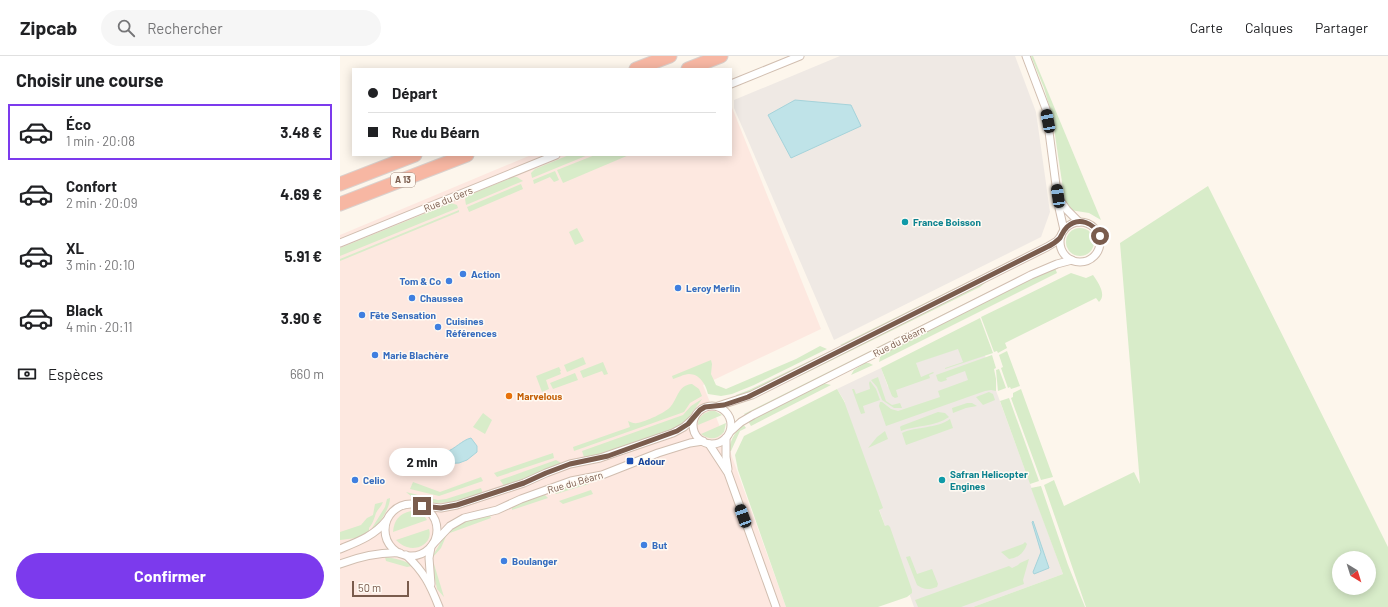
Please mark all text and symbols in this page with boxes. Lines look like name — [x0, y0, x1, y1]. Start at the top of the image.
search box — [101, 10, 381, 46]
text: Zipcab — [20, 16, 77, 39]
icon: search — [115, 17, 137, 39]
text: Rechercher — [147, 19, 223, 37]
text: Carte — [1190, 19, 1223, 36]
text: Calques — [1245, 19, 1293, 36]
text: Partager — [1315, 19, 1368, 36]
text: Choisir une course — [16, 69, 164, 91]
text: Départ — [392, 84, 437, 102]
car — [1040, 108, 1056, 134]
icon: car — [18, 114, 54, 150]
text: Éco — [66, 115, 91, 133]
text: 3.48 € — [280, 123, 322, 141]
text: Rue du Béarn — [392, 123, 480, 141]
text: 1 min · 20:08 — [66, 133, 135, 149]
road number: A 13 — [391, 173, 415, 187]
icon: car — [18, 176, 54, 212]
text: Confort — [66, 177, 117, 195]
car — [1050, 183, 1066, 209]
street label: Rue du Gers — [422, 184, 474, 214]
text: 4.69 € — [280, 185, 322, 203]
text: 2 min · 20:09 — [66, 195, 137, 211]
place label: France Boisson — [913, 216, 981, 228]
marker: France Boisson — [900, 217, 910, 227]
route start — [1091, 227, 1109, 245]
icon: car — [18, 238, 54, 274]
text: XL — [66, 239, 84, 257]
text: 5.91 € — [284, 247, 322, 265]
text: 3 min · 20:10 — [66, 257, 135, 273]
place label: Action — [471, 268, 500, 280]
marker: Action — [458, 269, 468, 279]
place label: Tom & Co — [399, 275, 441, 287]
marker: Tom & Co — [444, 276, 454, 286]
place label: Leroy Merlin — [686, 282, 740, 294]
marker: Leroy Merlin — [673, 283, 683, 293]
place label: Chaussea — [420, 292, 463, 304]
marker: Chaussea — [407, 293, 417, 303]
icon: car — [18, 300, 54, 336]
text: Black — [66, 301, 103, 319]
text: 3.90 € — [281, 309, 322, 327]
place label: Fête Sensation — [370, 309, 436, 321]
marker: Fête Sensation — [357, 310, 367, 320]
place label: Cuisines Références — [446, 315, 497, 339]
text: 4 min · 20:11 — [66, 319, 133, 335]
marker: Cuisines Références — [433, 322, 443, 332]
street label: Rue du Béarn — [871, 323, 927, 359]
place label: Marie Blachère — [383, 349, 449, 361]
marker: Marie Blachère — [370, 350, 380, 360]
icon: cash — [16, 363, 38, 385]
text: Espèces — [48, 365, 103, 383]
text: 660 m — [290, 366, 324, 382]
place label: Marvelous — [517, 390, 562, 402]
marker: Marvelous — [504, 391, 514, 401]
callout: 2 min — [389, 448, 455, 476]
text: 2 min — [406, 454, 438, 470]
place label: Adour — [638, 455, 665, 467]
marker: Adour — [625, 456, 635, 466]
street label: Rue du Béarn — [546, 468, 604, 496]
place label: Safran Helicopter Engines — [950, 468, 1028, 492]
place label: Celio — [363, 474, 386, 486]
marker: Celio — [350, 475, 360, 485]
marker: Safran Helicopter Engines — [937, 475, 947, 485]
route end — [413, 497, 431, 515]
car — [733, 503, 753, 529]
place label: But — [652, 539, 668, 551]
marker: But — [639, 540, 649, 550]
north arrow — [1332, 551, 1376, 595]
map controls — [1332, 551, 1376, 595]
button: Confirmer — [16, 553, 324, 599]
place label: Boulanger — [512, 555, 557, 567]
marker: Boulanger — [499, 556, 509, 566]
scale bar — [352, 579, 409, 598]
text: 50 m — [358, 581, 381, 594]

